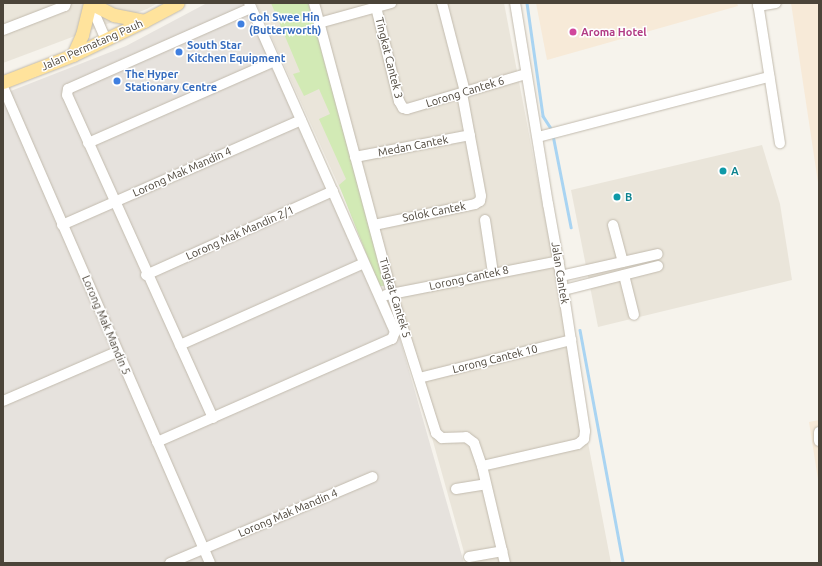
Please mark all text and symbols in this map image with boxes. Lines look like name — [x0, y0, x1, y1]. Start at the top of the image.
place label: Goh Swee Hin (Butterworth) — [249, 11, 321, 37]
street label: Tingkat Cantek 3 — [373, 16, 405, 100]
street label: Jalan Permatang Pauh — [39, 17, 145, 73]
marker: Goh Swee Hin (Butterworth) — [236, 19, 246, 29]
place label: Aroma Hotel — [581, 25, 647, 39]
marker: Aroma Hotel — [568, 27, 578, 37]
place label: South Star Kitchen Equipment — [187, 39, 285, 65]
marker: South Star Kitchen Equipment — [174, 47, 184, 57]
place label: The Hyper Stationary Centre — [125, 68, 217, 94]
street label: Lorong Cantek 6 — [424, 74, 506, 110]
marker: The Hyper Stationary Centre — [112, 76, 122, 86]
street label: Medan Cantek — [377, 133, 449, 159]
street label: Lorong Mak Mandin 4 — [131, 144, 233, 200]
place label: A — [731, 164, 739, 178]
marker: A — [718, 166, 728, 176]
place label: B — [625, 190, 632, 204]
marker: B — [612, 192, 622, 202]
street label: Solok Cantek — [401, 199, 467, 225]
street label: Lorong Mak Mandin 2/1 — [184, 203, 296, 263]
street label: Jalan Cantek — [549, 241, 571, 305]
street label: Tingkat Cantek 5 — [377, 256, 413, 340]
street label: Lorong Cantek 8 — [428, 263, 510, 293]
street label: Lorong Mak Mandin 5 — [79, 273, 133, 377]
street label: Lorong Cantek 10 — [451, 342, 539, 376]
street label: Lorong Mak Mandin 4 — [236, 486, 340, 540]

